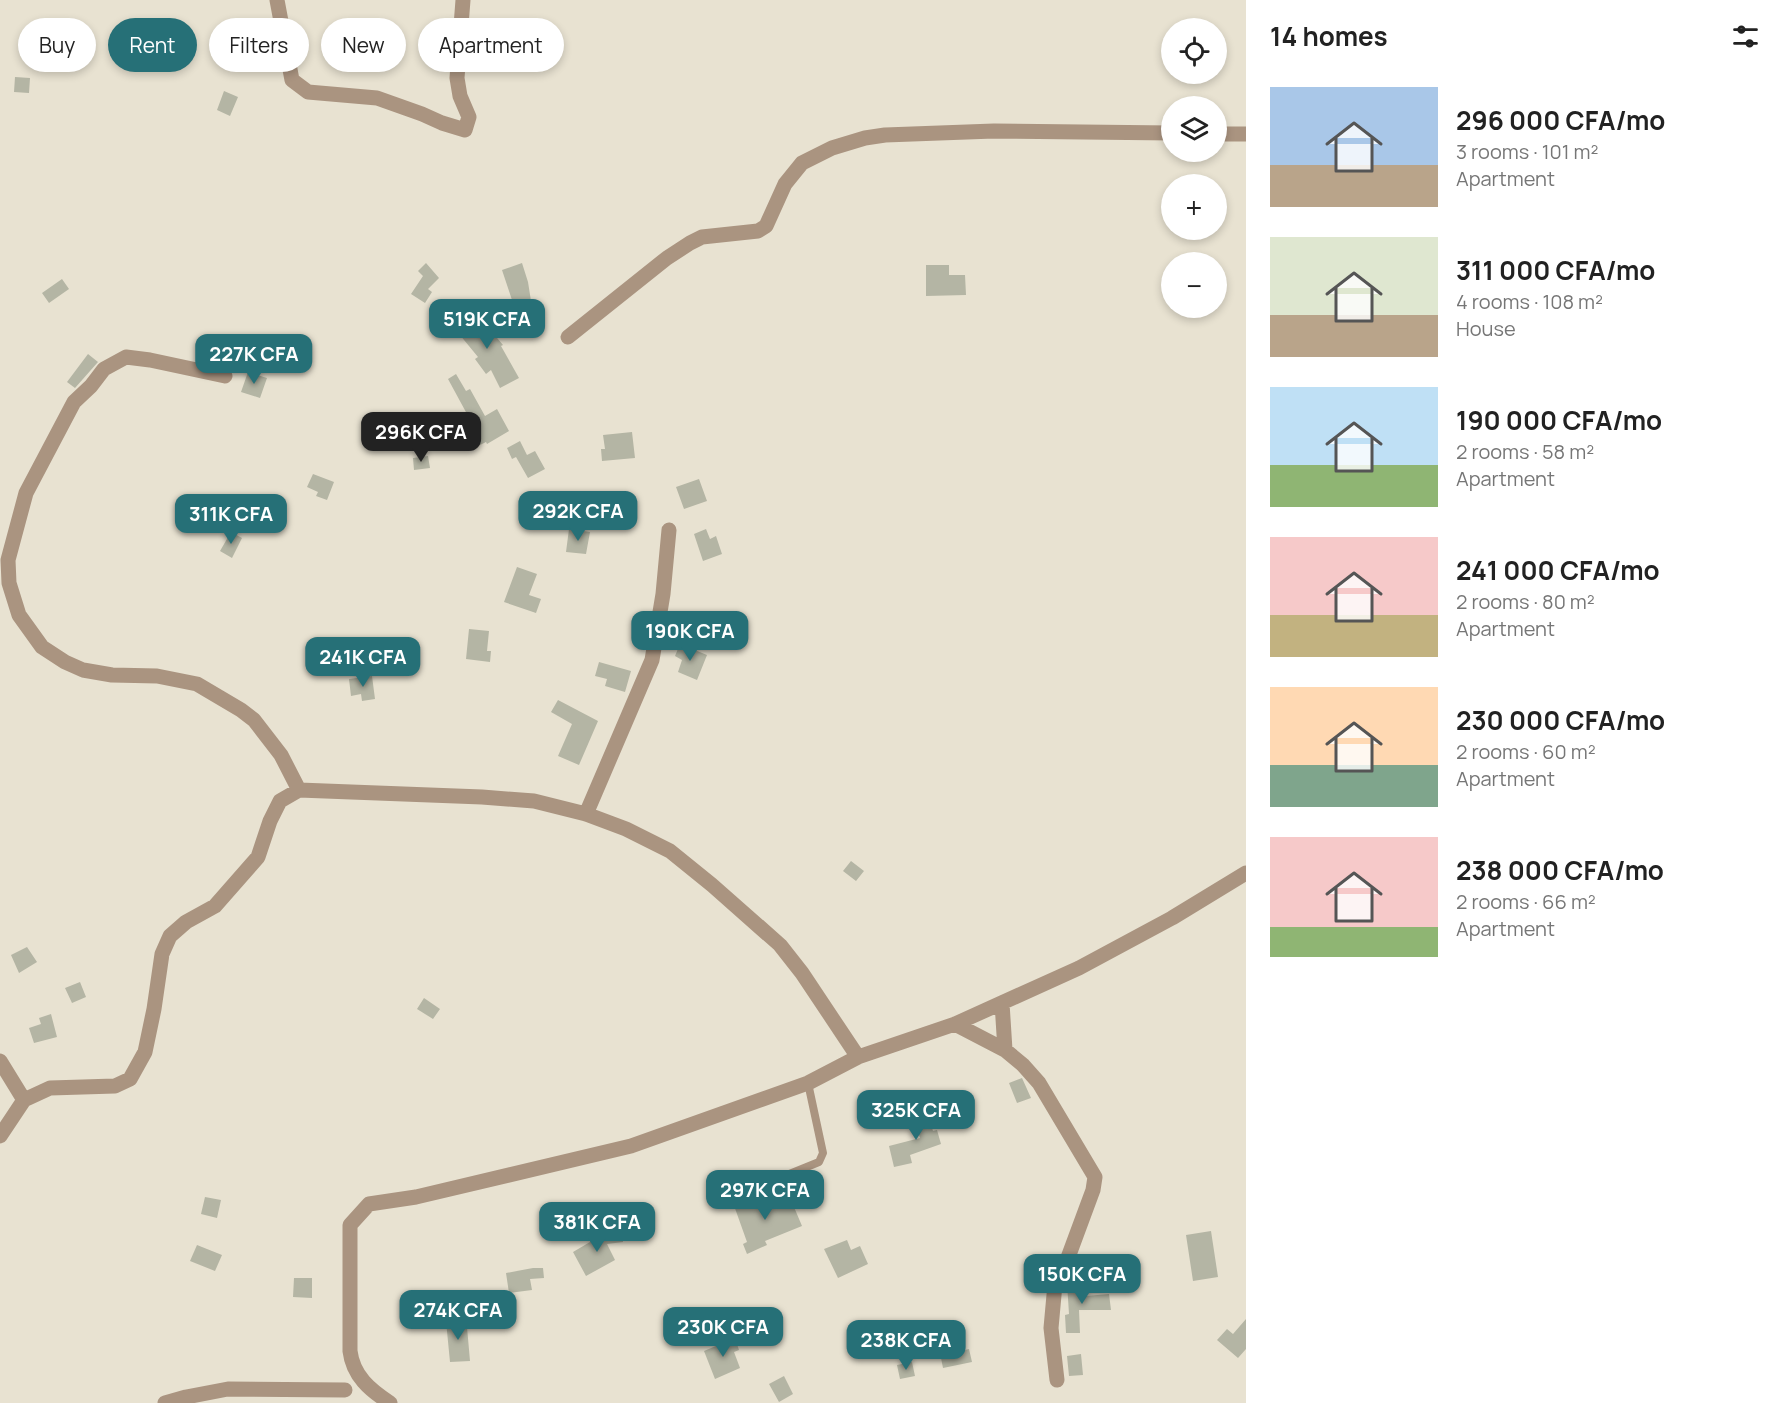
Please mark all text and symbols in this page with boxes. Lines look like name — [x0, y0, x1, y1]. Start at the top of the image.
chip: Buy — [18, 18, 96, 72]
chip: Rent — [108, 18, 197, 72]
chip: Filters — [209, 18, 309, 72]
chip: New — [321, 18, 406, 72]
chip: Apartment — [418, 18, 564, 72]
map controls — [1161, 18, 1227, 318]
button: locate — [1161, 18, 1227, 84]
text: 14 homes — [1270, 18, 1388, 54]
icon: filters — [1729, 20, 1762, 53]
button: layers — [1161, 96, 1227, 162]
text: 296 000 CFA/mo — [1456, 102, 1665, 138]
icon: home — [1318, 111, 1390, 183]
text: 3 rooms · 101 m² — [1456, 138, 1598, 165]
text: Apartment — [1456, 165, 1555, 192]
button: + — [1161, 174, 1227, 240]
button: − — [1161, 252, 1227, 318]
text: 311 000 CFA/mo — [1456, 252, 1655, 288]
icon: home — [1318, 261, 1390, 333]
text: 4 rooms · 108 m² — [1456, 288, 1603, 315]
pin: 519K CFA — [425, 299, 549, 350]
text: 519K CFA — [443, 305, 531, 332]
text: House — [1456, 315, 1516, 342]
pin: 227K CFA — [192, 334, 316, 385]
text: 227K CFA — [209, 340, 299, 367]
text: 190 000 CFA/mo — [1456, 402, 1662, 438]
icon: home — [1318, 411, 1390, 483]
pin: 296K CFA — [359, 412, 483, 463]
text: 296K CFA — [375, 418, 467, 445]
text: 2 rooms · 58 m² — [1456, 438, 1594, 465]
text: Apartment — [1456, 465, 1555, 492]
pin: 292K CFA — [516, 491, 640, 542]
pin: 311K CFA — [169, 494, 293, 545]
text: 292K CFA — [532, 497, 624, 524]
text: 311K CFA — [189, 500, 273, 527]
text: 241 000 CFA/mo — [1456, 552, 1660, 588]
icon: home — [1318, 561, 1390, 633]
text: 2 rooms · 80 m² — [1456, 588, 1595, 615]
pin: 190K CFA — [628, 611, 752, 662]
text: Apartment — [1456, 615, 1555, 642]
text: 190K CFA — [645, 617, 735, 644]
pin: 241K CFA — [301, 637, 425, 688]
text: 241K CFA — [319, 643, 407, 670]
text: 230 000 CFA/mo — [1456, 702, 1665, 738]
icon: home — [1318, 711, 1390, 783]
text: 2 rooms · 60 m² — [1456, 738, 1596, 765]
text: Apartment — [1456, 765, 1555, 792]
text: 238 000 CFA/mo — [1456, 852, 1664, 888]
icon: home — [1318, 861, 1390, 933]
text: 2 rooms · 66 m² — [1456, 888, 1596, 915]
text: Apartment — [1456, 915, 1555, 942]
pin: 325K CFA — [854, 1090, 978, 1141]
text: 325K CFA — [871, 1096, 961, 1123]
pin: 297K CFA — [703, 1170, 827, 1221]
text: 297K CFA — [720, 1176, 810, 1203]
pin: 381K CFA — [535, 1202, 659, 1253]
text: 381K CFA — [553, 1208, 641, 1235]
pin: 150K CFA — [1020, 1254, 1144, 1305]
text: 150K CFA — [1038, 1260, 1126, 1287]
pin: 274K CFA — [396, 1290, 520, 1341]
text: 274K CFA — [414, 1296, 502, 1323]
pin: 230K CFA — [661, 1307, 785, 1358]
text: 230K CFA — [677, 1313, 769, 1340]
pin: 238K CFA — [844, 1320, 968, 1371]
text: 238K CFA — [861, 1326, 951, 1353]

